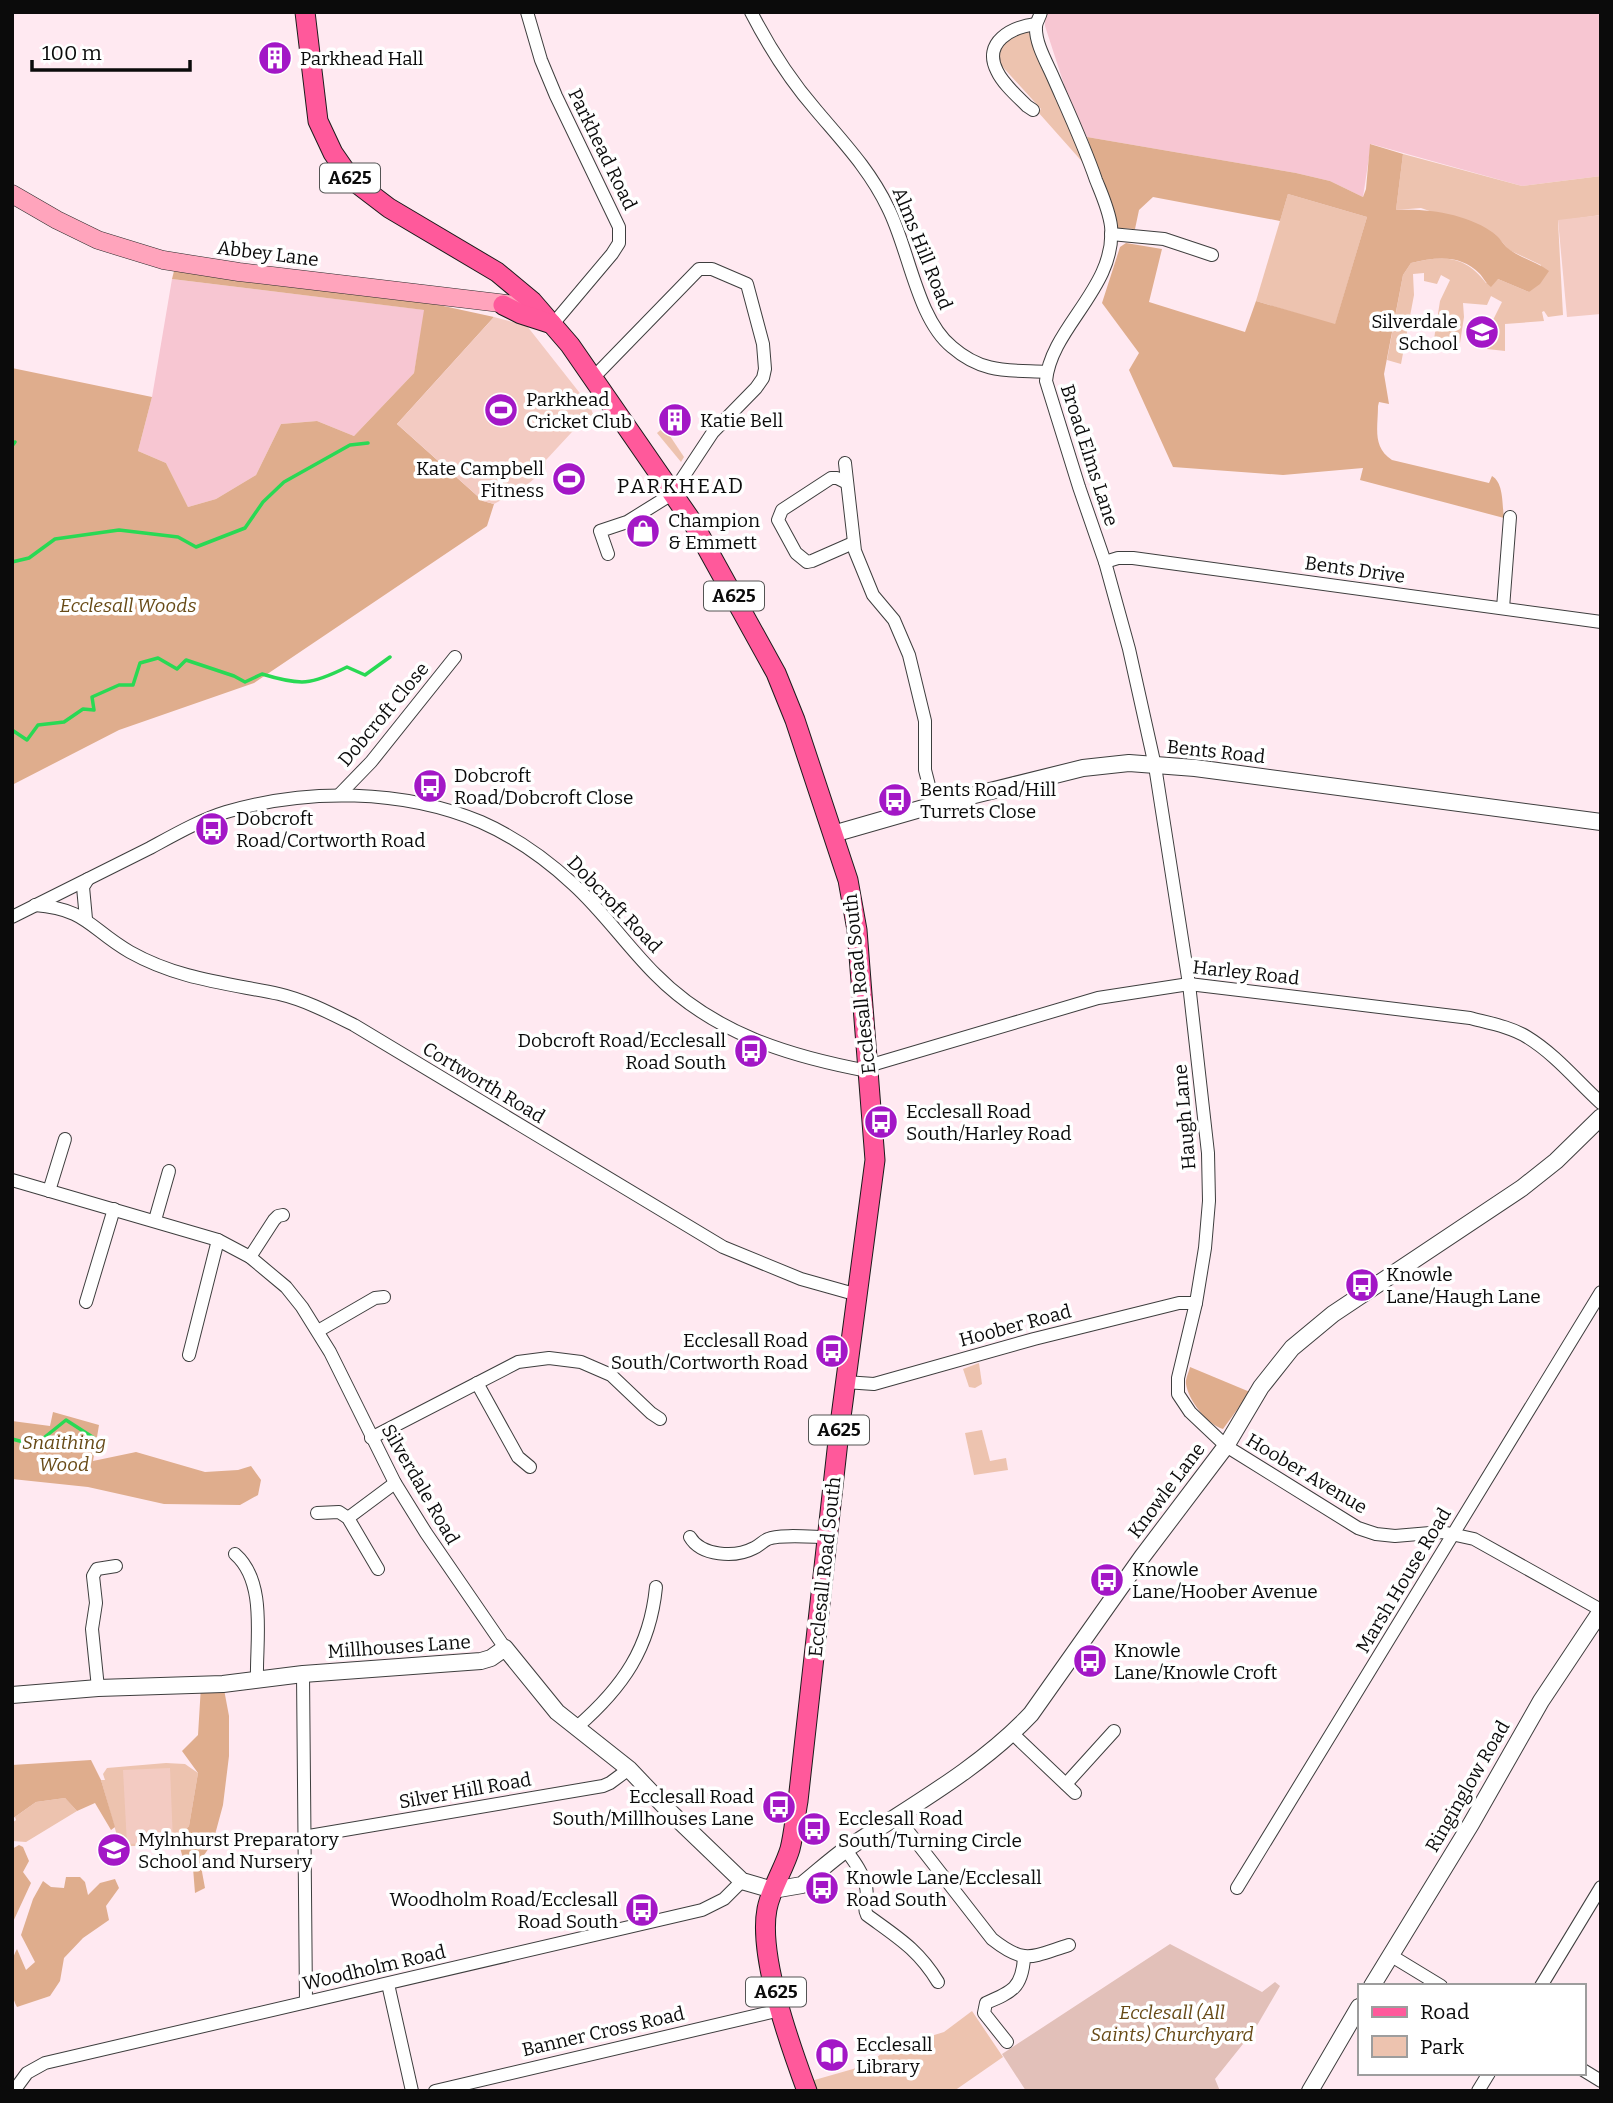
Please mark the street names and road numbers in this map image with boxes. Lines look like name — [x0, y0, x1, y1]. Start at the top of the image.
street label: Parkhead Road — [563, 85, 642, 214]
road number: A625 — [320, 163, 380, 192]
street label: Alms Hill Road — [888, 184, 958, 313]
street label: Abbey Lane — [216, 236, 320, 271]
street label: Broad Elms Lane — [1056, 381, 1123, 529]
street label: Bents Drive — [1303, 551, 1406, 588]
road number: A625 — [704, 582, 764, 610]
street label: Dobcroft Close — [333, 658, 434, 771]
street label: Bents Road — [1166, 735, 1266, 768]
street label: Dobcroft Road — [563, 851, 667, 958]
street label: Ecclesall Road South — [839, 892, 880, 1075]
street label: Harley Road — [1191, 955, 1300, 990]
street label: Cortworth Road — [418, 1037, 549, 1128]
street label: Haugh Lane — [1168, 1063, 1201, 1171]
street label: Hoober Road — [957, 1300, 1074, 1351]
road number: A625 — [809, 1415, 869, 1444]
street label: Silverdale Road — [377, 1420, 464, 1549]
street label: Hoober Avenue — [1242, 1428, 1371, 1519]
street label: Knowle Lane — [1123, 1438, 1210, 1543]
street label: Ecclesall Road South — [804, 1476, 845, 1658]
street label: Marsh House Road — [1351, 1503, 1456, 1657]
street label: Millhouses Lane — [327, 1630, 471, 1663]
street label: Ringinglow Road — [1420, 1716, 1514, 1856]
street label: Silver Hill Road — [397, 1768, 533, 1813]
street label: Woodholm Road — [300, 1940, 448, 1995]
road number: A625 — [746, 1978, 806, 2006]
street label: Banner Cross Road — [520, 2002, 687, 2061]

